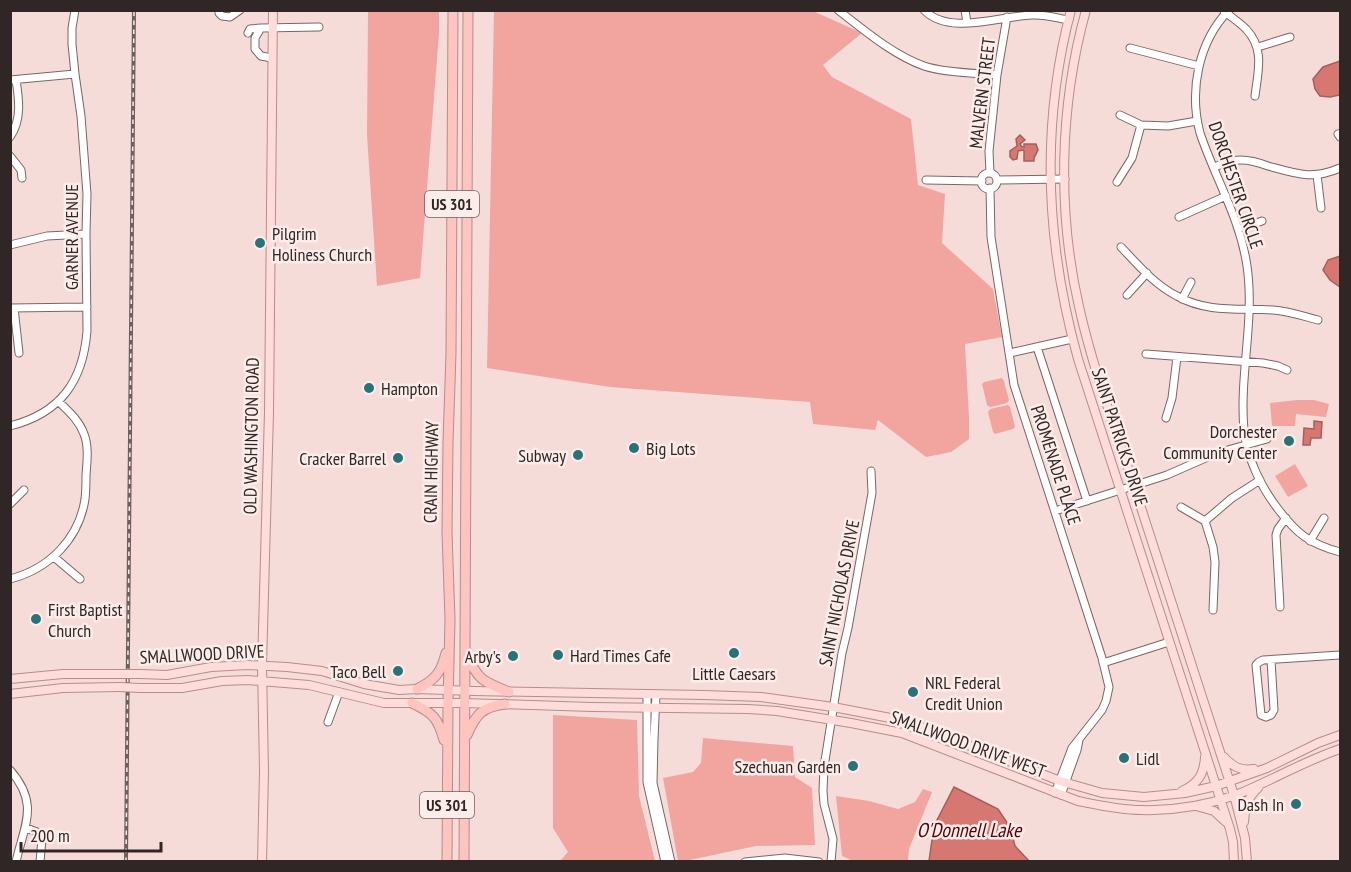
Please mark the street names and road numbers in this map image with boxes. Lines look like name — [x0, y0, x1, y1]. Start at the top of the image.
street label: MALVERN STREET — [964, 36, 1000, 150]
street label: DORCHESTER CIRCLE — [1203, 118, 1269, 252]
street label: GARNER AVENUE — [60, 184, 83, 290]
road number: US 301 — [425, 191, 479, 217]
street label: OLD WASHINGTON ROAD — [238, 357, 264, 515]
street label: SAINT PATRICKS DRIVE — [1087, 365, 1153, 509]
street label: PROMENADE PLACE — [1026, 402, 1086, 528]
street label: CRAIN HIGHWAY — [419, 420, 443, 523]
street label: SAINT NICHOLAS DRIVE — [813, 518, 865, 668]
street label: SMALLWOOD DRIVE — [139, 639, 265, 669]
street label: SMALLWOOD DRIVE WEST — [887, 705, 1049, 783]
road number: US 301 — [420, 792, 474, 818]

